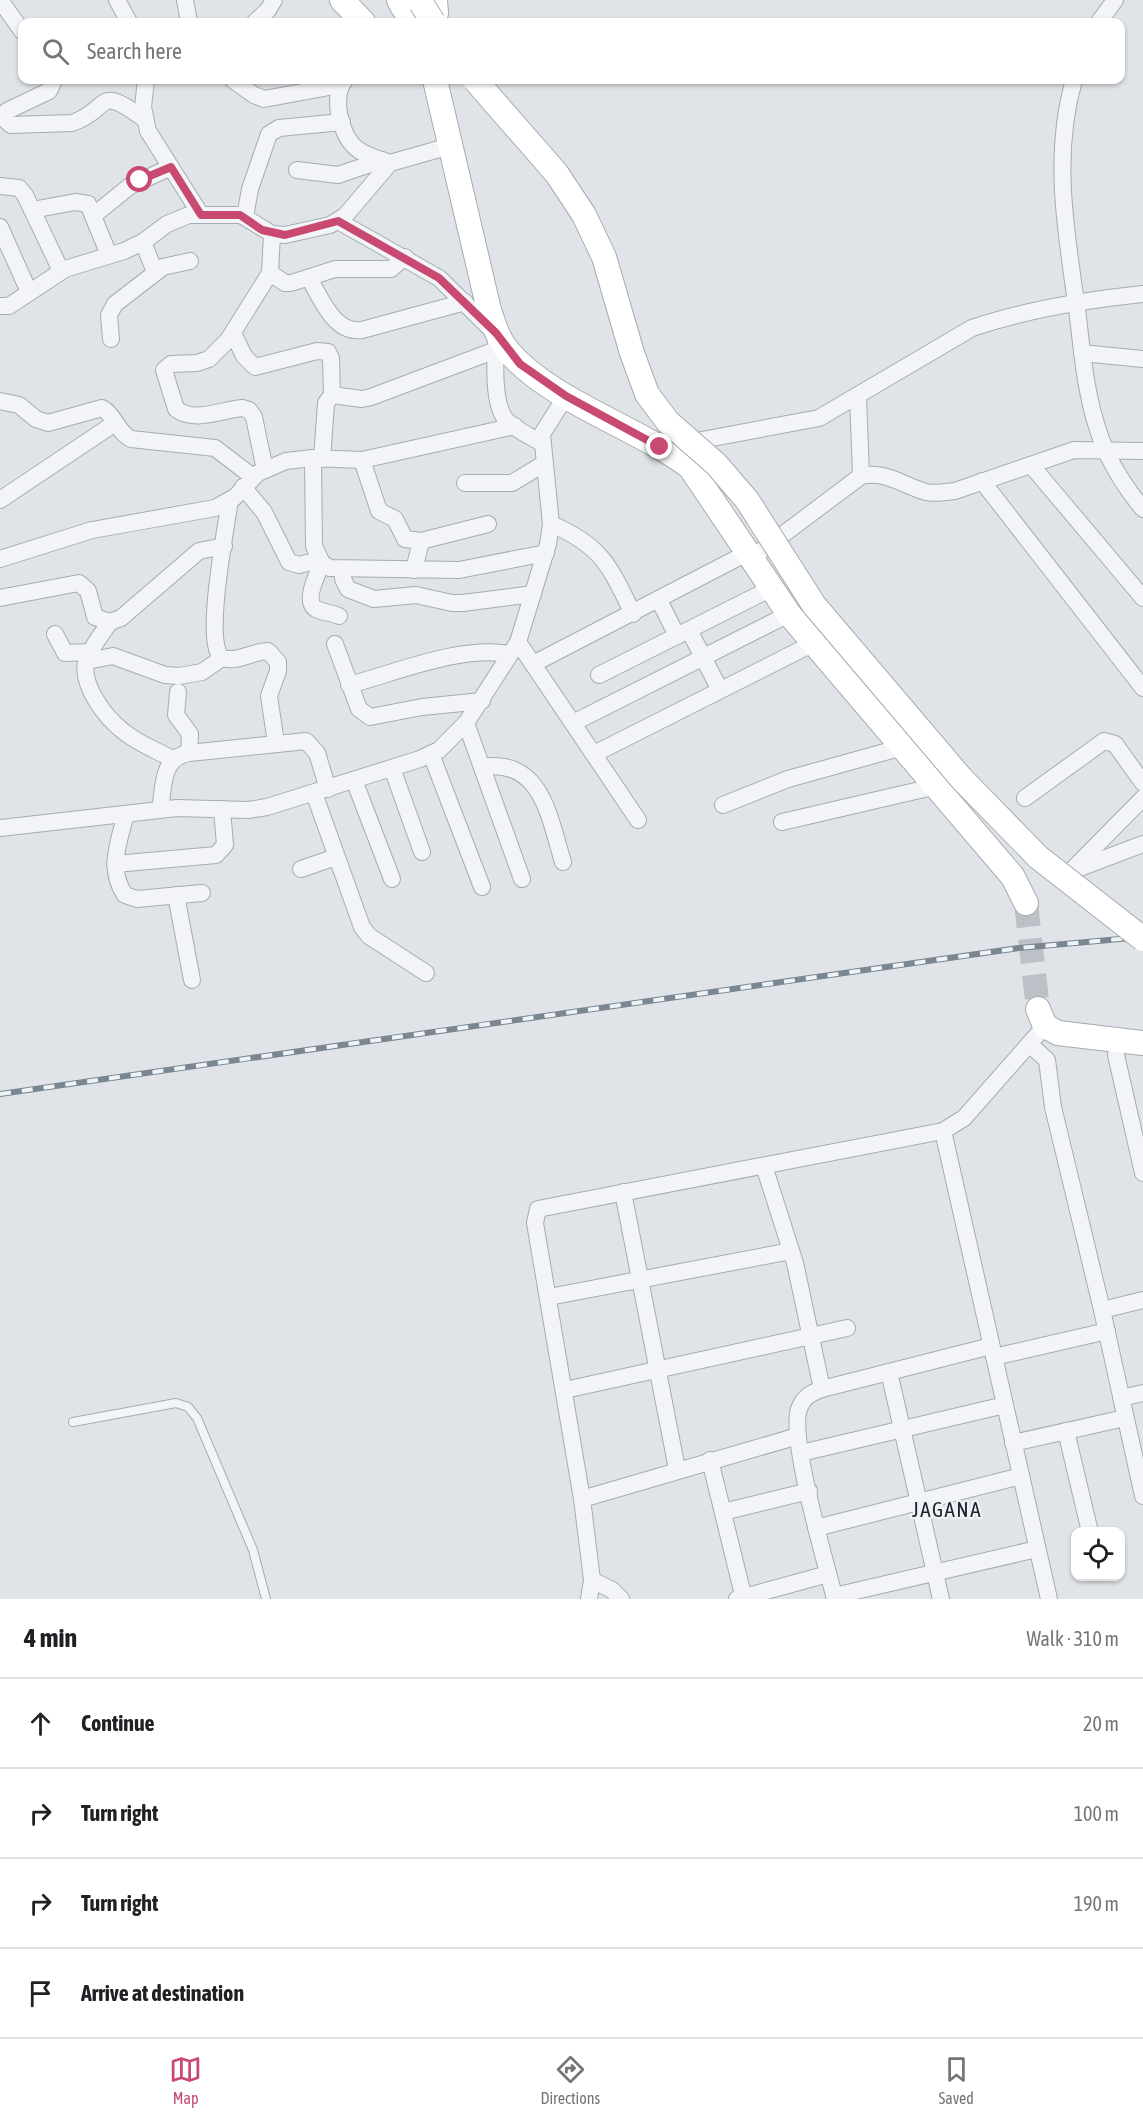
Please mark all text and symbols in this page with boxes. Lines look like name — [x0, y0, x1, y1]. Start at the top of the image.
search box — [18, 18, 1125, 84]
icon: search — [39, 35, 72, 68]
text: Search here — [87, 38, 182, 64]
route start — [126, 166, 152, 192]
route end — [646, 433, 672, 459]
district label: JAGANA — [912, 1497, 982, 1521]
map controls — [1071, 1527, 1125, 1581]
button: locate — [1071, 1527, 1125, 1581]
text: 4 min — [24, 1623, 77, 1653]
text: Walk · 310 m — [1027, 1627, 1119, 1650]
icon: ahead — [24, 1707, 57, 1740]
text: Continue — [81, 1710, 155, 1736]
text: 20 m — [1083, 1712, 1119, 1735]
icon: right — [24, 1797, 57, 1830]
text: Turn right — [81, 1800, 158, 1826]
text: 100 m — [1074, 1802, 1119, 1825]
icon: right — [24, 1887, 57, 1920]
text: Turn right — [81, 1890, 158, 1916]
text: 190 m — [1074, 1892, 1119, 1915]
icon: arrive — [24, 1977, 57, 2010]
text: Arrive at destination — [81, 1980, 244, 2006]
tab: Map — [169, 2053, 202, 2107]
tab: Directions — [540, 2053, 600, 2107]
tab: Saved — [938, 2053, 974, 2107]

